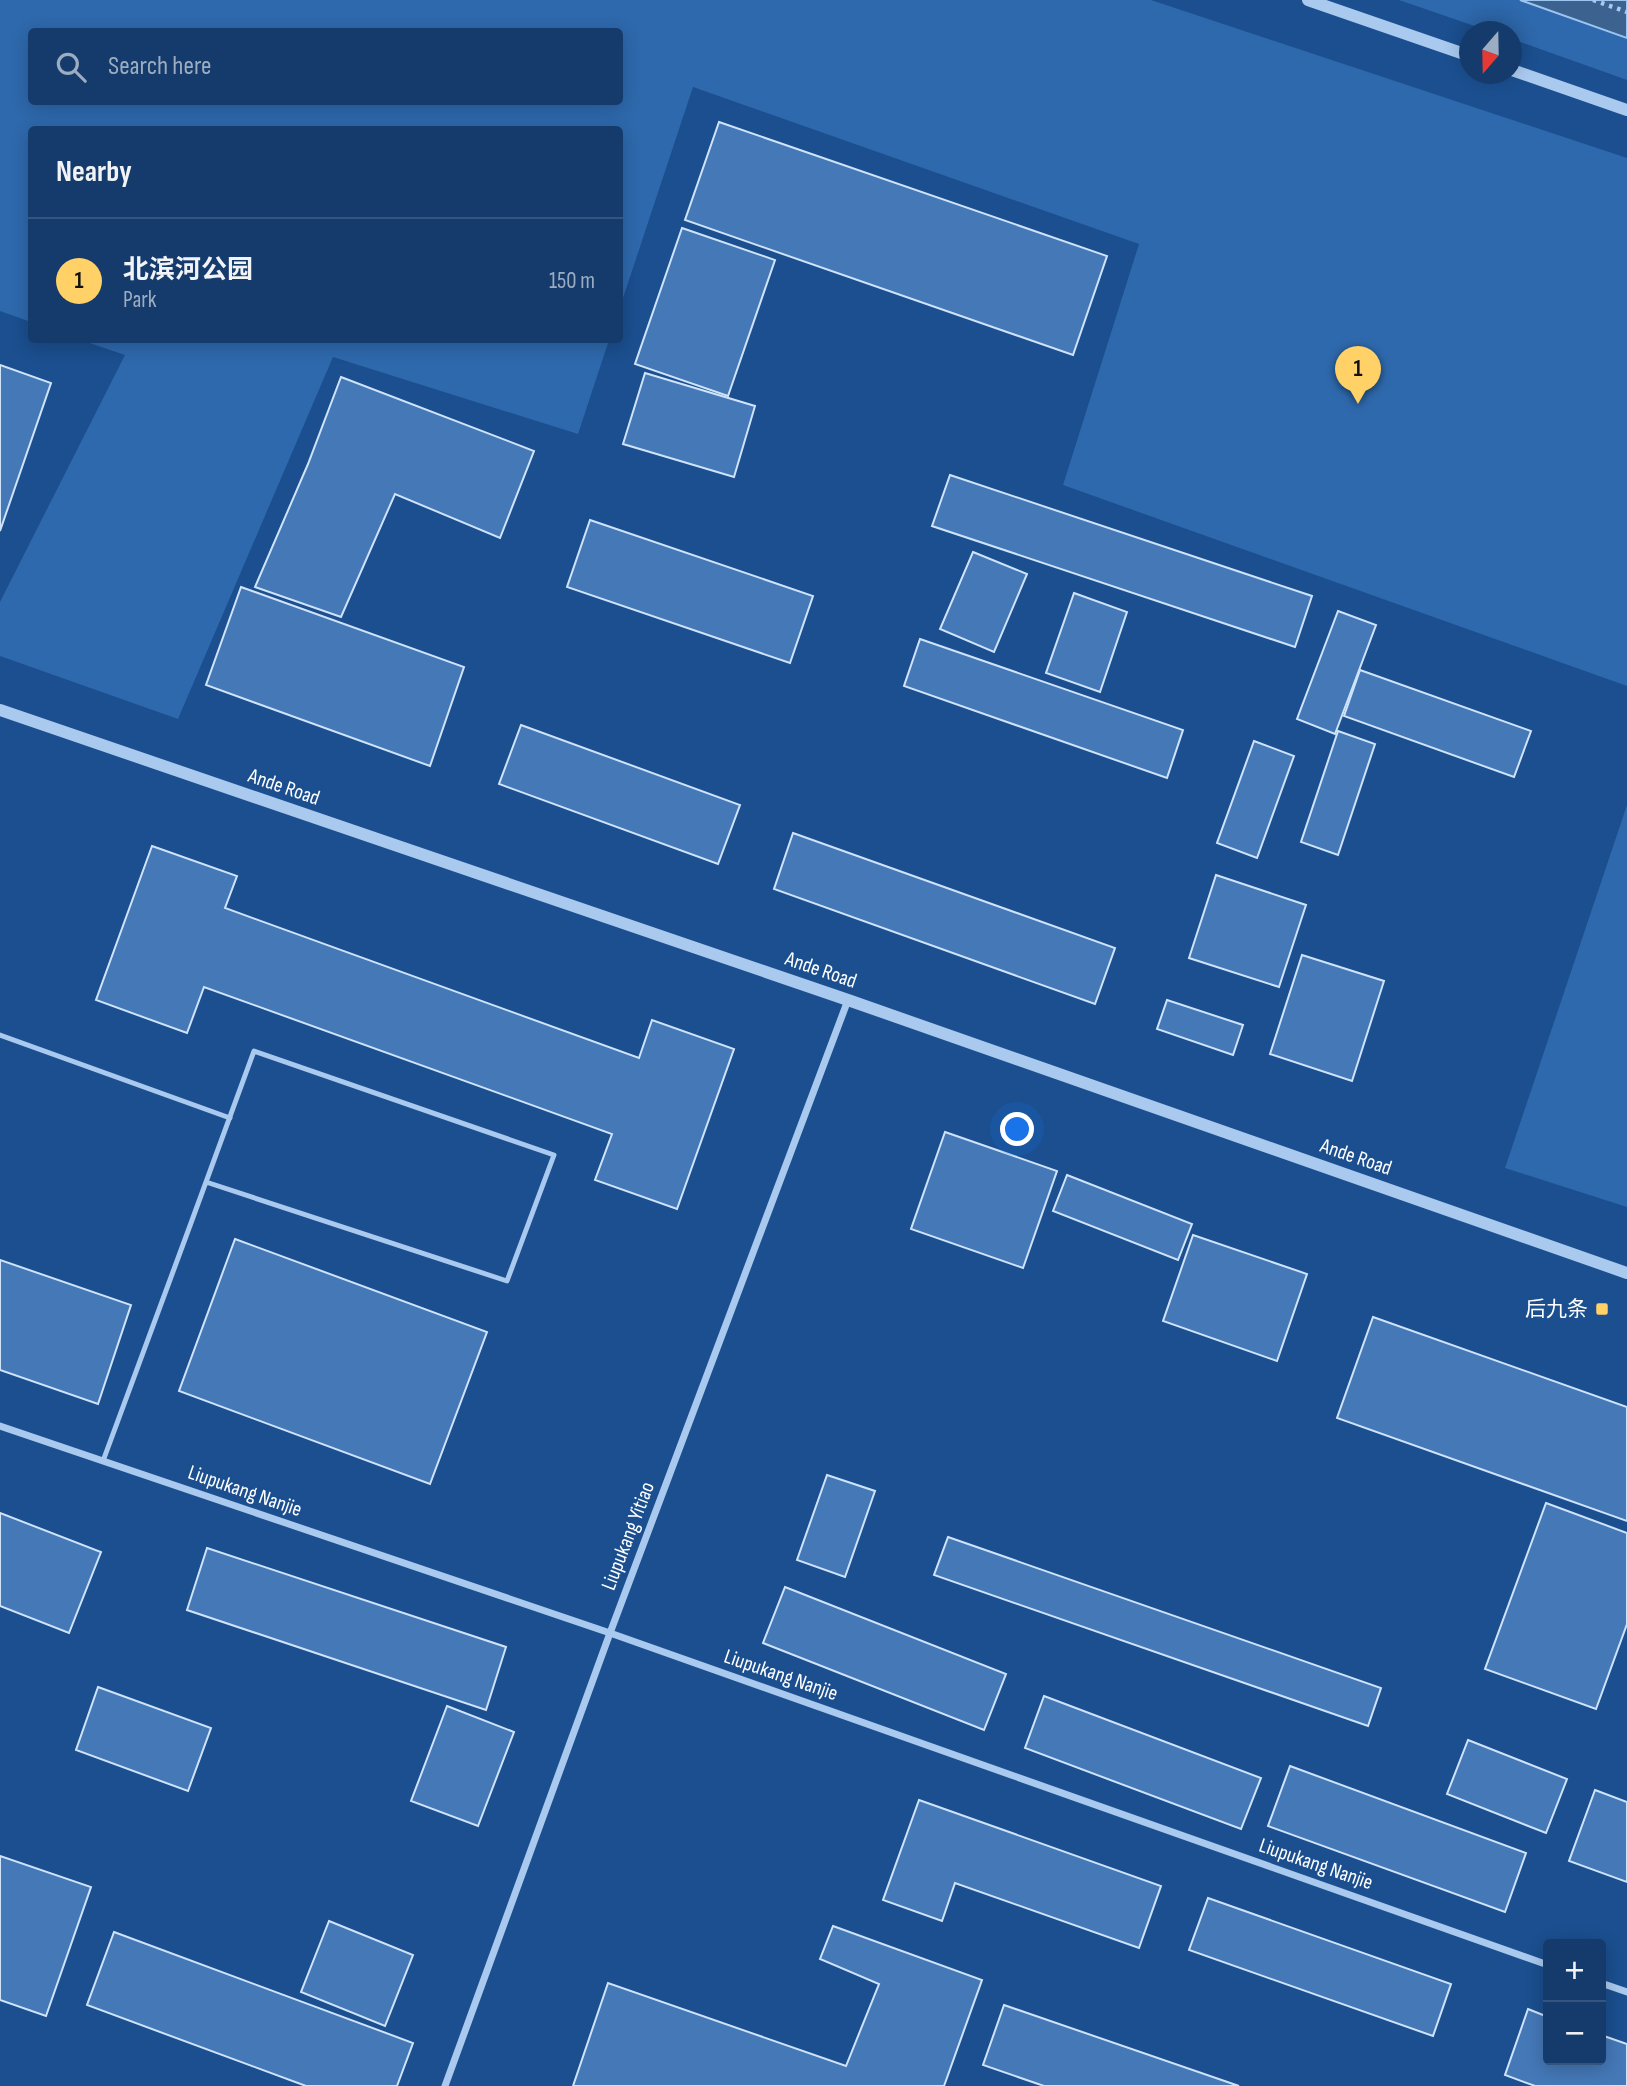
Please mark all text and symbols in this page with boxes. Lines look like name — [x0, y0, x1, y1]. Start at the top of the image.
north arrow — [1459, 21, 1522, 84]
search box — [28, 28, 623, 105]
icon: search — [52, 48, 90, 86]
text: Search here — [108, 51, 211, 82]
text: Nearby — [56, 154, 132, 190]
text: 北滨河公园 — [123, 255, 253, 286]
text: 1 — [74, 267, 84, 295]
text: 150 m — [549, 267, 595, 295]
text: Park — [123, 286, 157, 314]
pin: 1 — [1335, 346, 1381, 404]
street label: Ande Road — [244, 763, 323, 811]
street label: Ande Road — [781, 946, 860, 994]
your location — [1000, 1112, 1034, 1146]
street label: Ande Road — [1316, 1133, 1395, 1181]
place label: 后九条 — [1525, 1297, 1588, 1322]
marker: 后九条 — [1594, 1301, 1610, 1317]
street label: Liupukang Nanjie — [185, 1460, 305, 1522]
street label: Liupukang Yitiao — [596, 1478, 660, 1594]
street label: Liupukang Nanjie — [721, 1644, 841, 1706]
street label: Liupukang Nanjie — [1256, 1833, 1376, 1895]
map controls — [1543, 1939, 1606, 2065]
button: + — [1543, 1939, 1606, 2002]
button: − — [1543, 2002, 1606, 2065]

